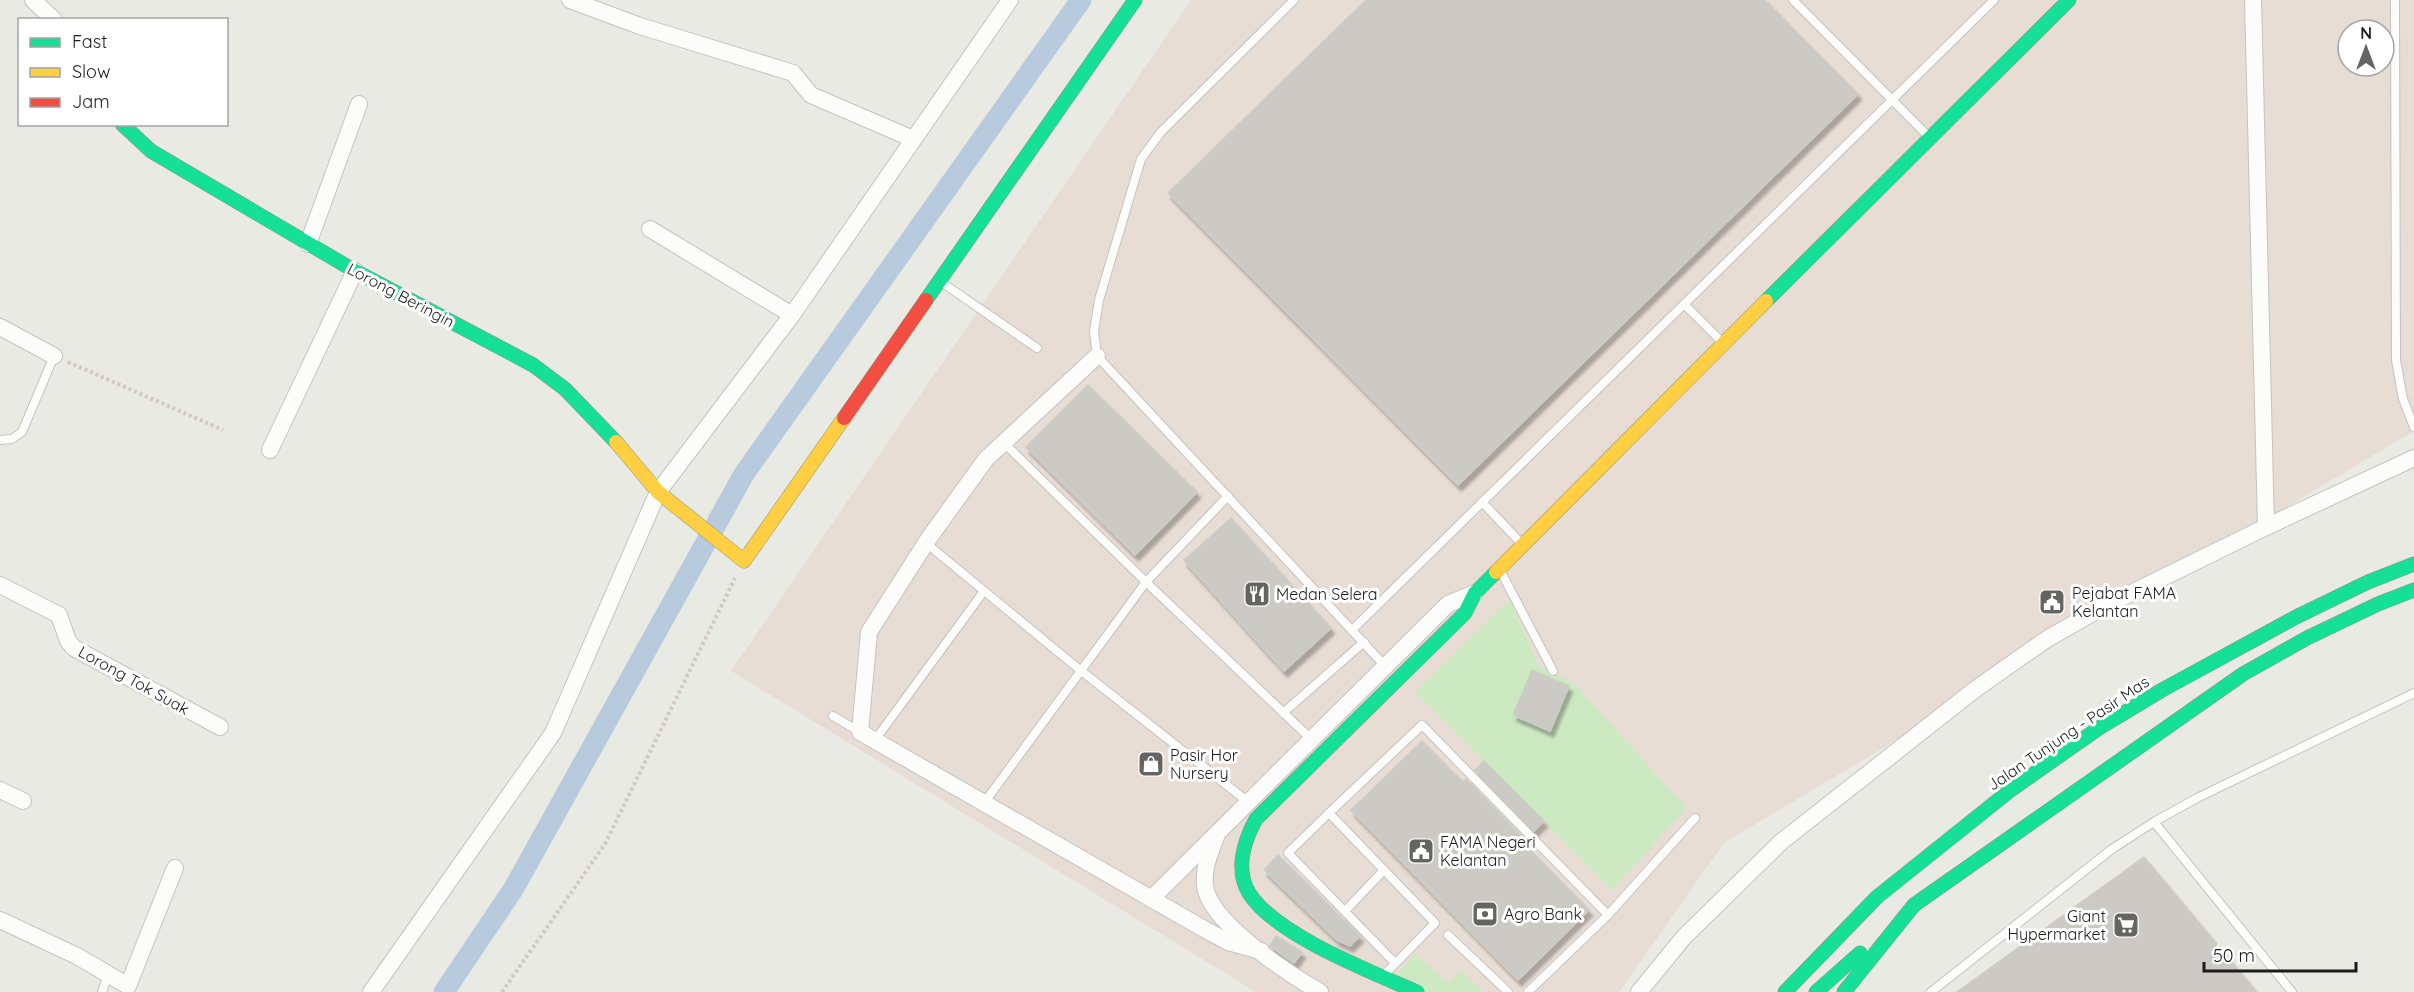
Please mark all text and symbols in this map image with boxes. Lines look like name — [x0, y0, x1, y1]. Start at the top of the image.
legend — [18, 18, 228, 126]
north arrow — [2336, 18, 2396, 78]
text: N — [2360, 23, 2372, 43]
text: Fast — [72, 30, 107, 53]
text: Slow — [72, 60, 110, 83]
text: Jam — [72, 90, 110, 113]
street label: Lorong Beringin — [344, 258, 458, 332]
restaurant icon: Medan Selera — [1242, 579, 1272, 609]
place label: Pejabat FAMA Kelantan — [2072, 583, 2176, 621]
place label: Medan Selera — [1276, 584, 1378, 604]
public building icon: Pejabat FAMA Kelantan — [2037, 587, 2067, 617]
street label: Lorong Tok Suak — [75, 641, 193, 719]
street label: Jalan Tunjung - Pasir Mas — [1983, 671, 2153, 795]
place label: Pasir Hor Nursery — [1170, 745, 1238, 783]
shop icon: Pasir Hor Nursery — [1136, 749, 1166, 779]
place label: FAMA Negeri Kelantan — [1440, 832, 1536, 870]
public building icon: FAMA Negeri Kelantan — [1406, 836, 1436, 866]
bank icon: Agro Bank — [1470, 899, 1500, 929]
place label: Agro Bank — [1504, 904, 1582, 924]
place label: Giant Hypermarket — [2007, 906, 2106, 944]
supermarket icon: Giant Hypermarket — [2111, 910, 2141, 940]
scale bar — [2204, 935, 2356, 973]
text: 50 m — [2213, 944, 2255, 967]

